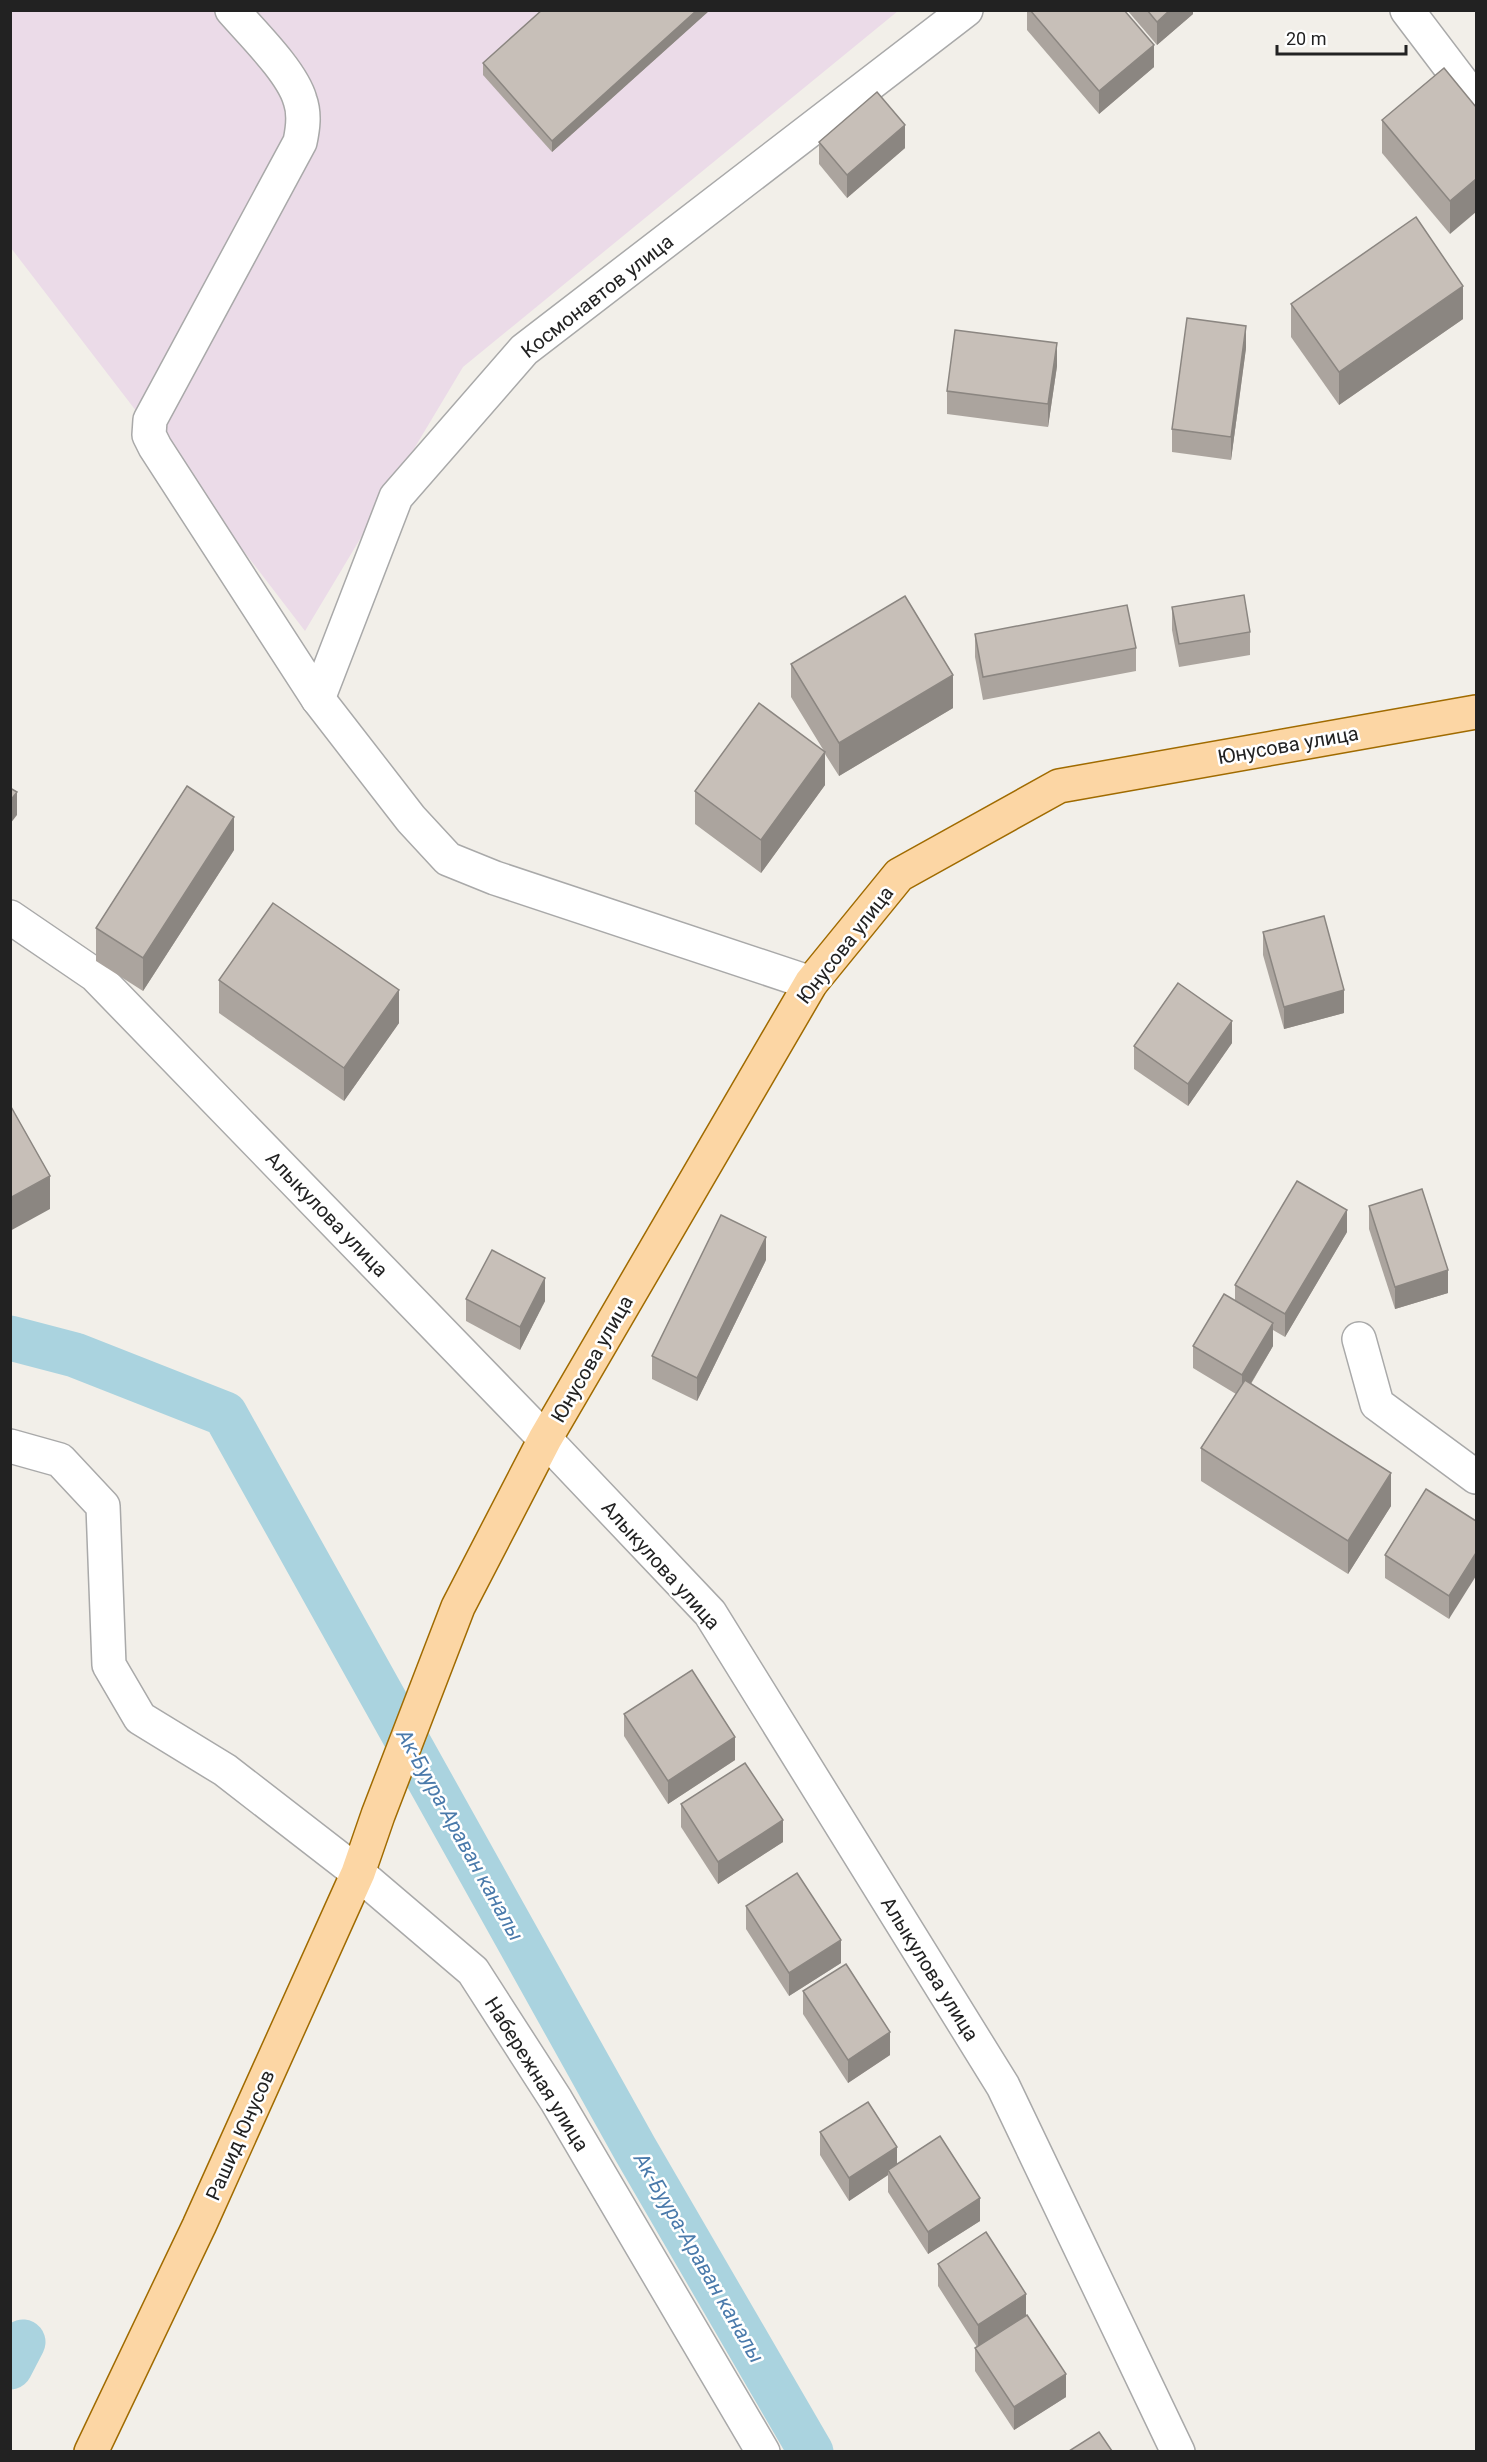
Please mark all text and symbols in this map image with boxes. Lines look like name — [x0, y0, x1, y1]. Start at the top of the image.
scale bar — [1277, 18, 1406, 56]
text: 20 m — [1286, 28, 1326, 49]
street label: Космонавтов улица — [516, 229, 678, 363]
street label: Юнусова улица — [1216, 721, 1360, 769]
street label: Юнусова улица — [792, 881, 898, 1009]
street label: Алыкулова улица — [261, 1146, 393, 1282]
street label: Юнусова улица — [546, 1291, 638, 1427]
street label: Алыкулова улица — [597, 1496, 725, 1634]
water label: Ак-Буура-Араван каналы — [391, 1724, 528, 1945]
street label: Алыкулова улица — [876, 1893, 984, 2045]
street label: Набережная улица — [480, 1992, 594, 2156]
street label: Рашид Юнусов — [201, 2066, 279, 2204]
water label: Ак-Буура-Араван каналы — [629, 2148, 769, 2367]

